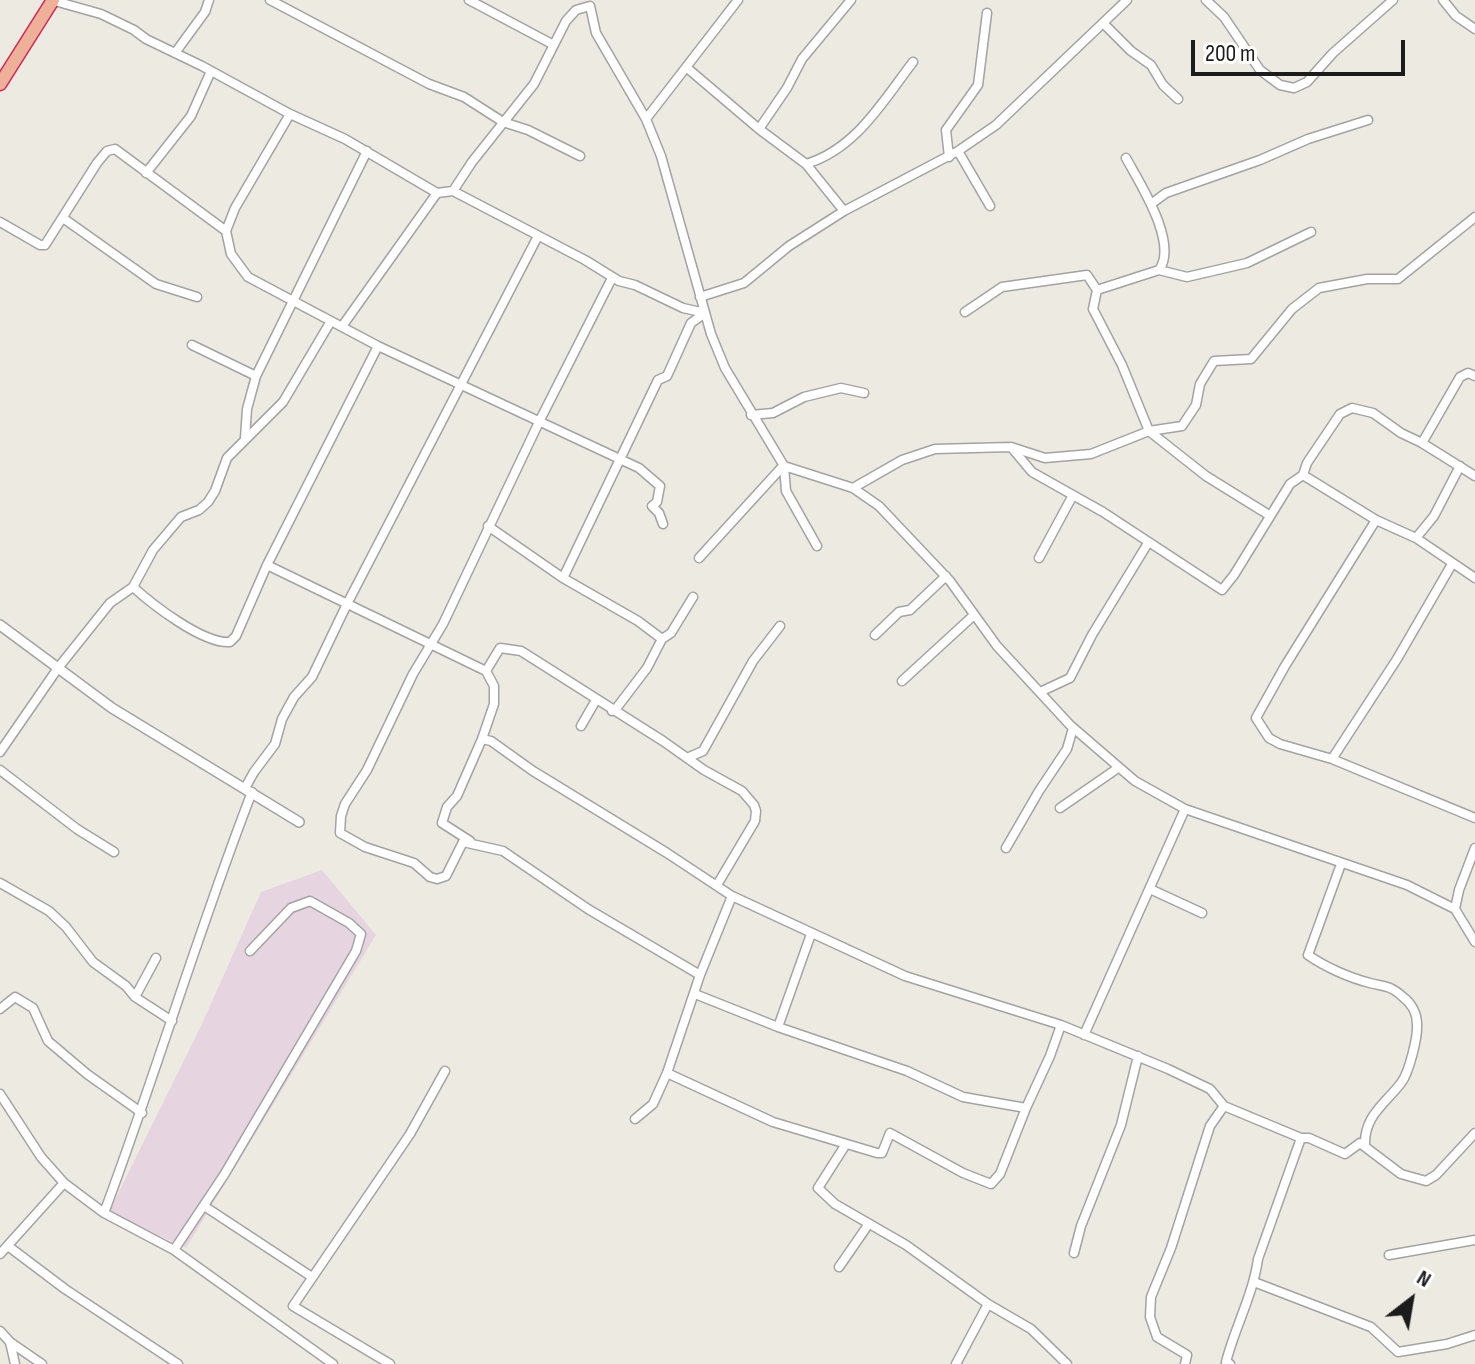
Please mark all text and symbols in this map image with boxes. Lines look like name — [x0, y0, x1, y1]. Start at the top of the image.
scale bar — [1195, 24, 1409, 74]
text: 200 m — [1205, 39, 1256, 68]
north arrow — [1371, 1260, 1451, 1340]
text: N — [1412, 1264, 1436, 1294]

